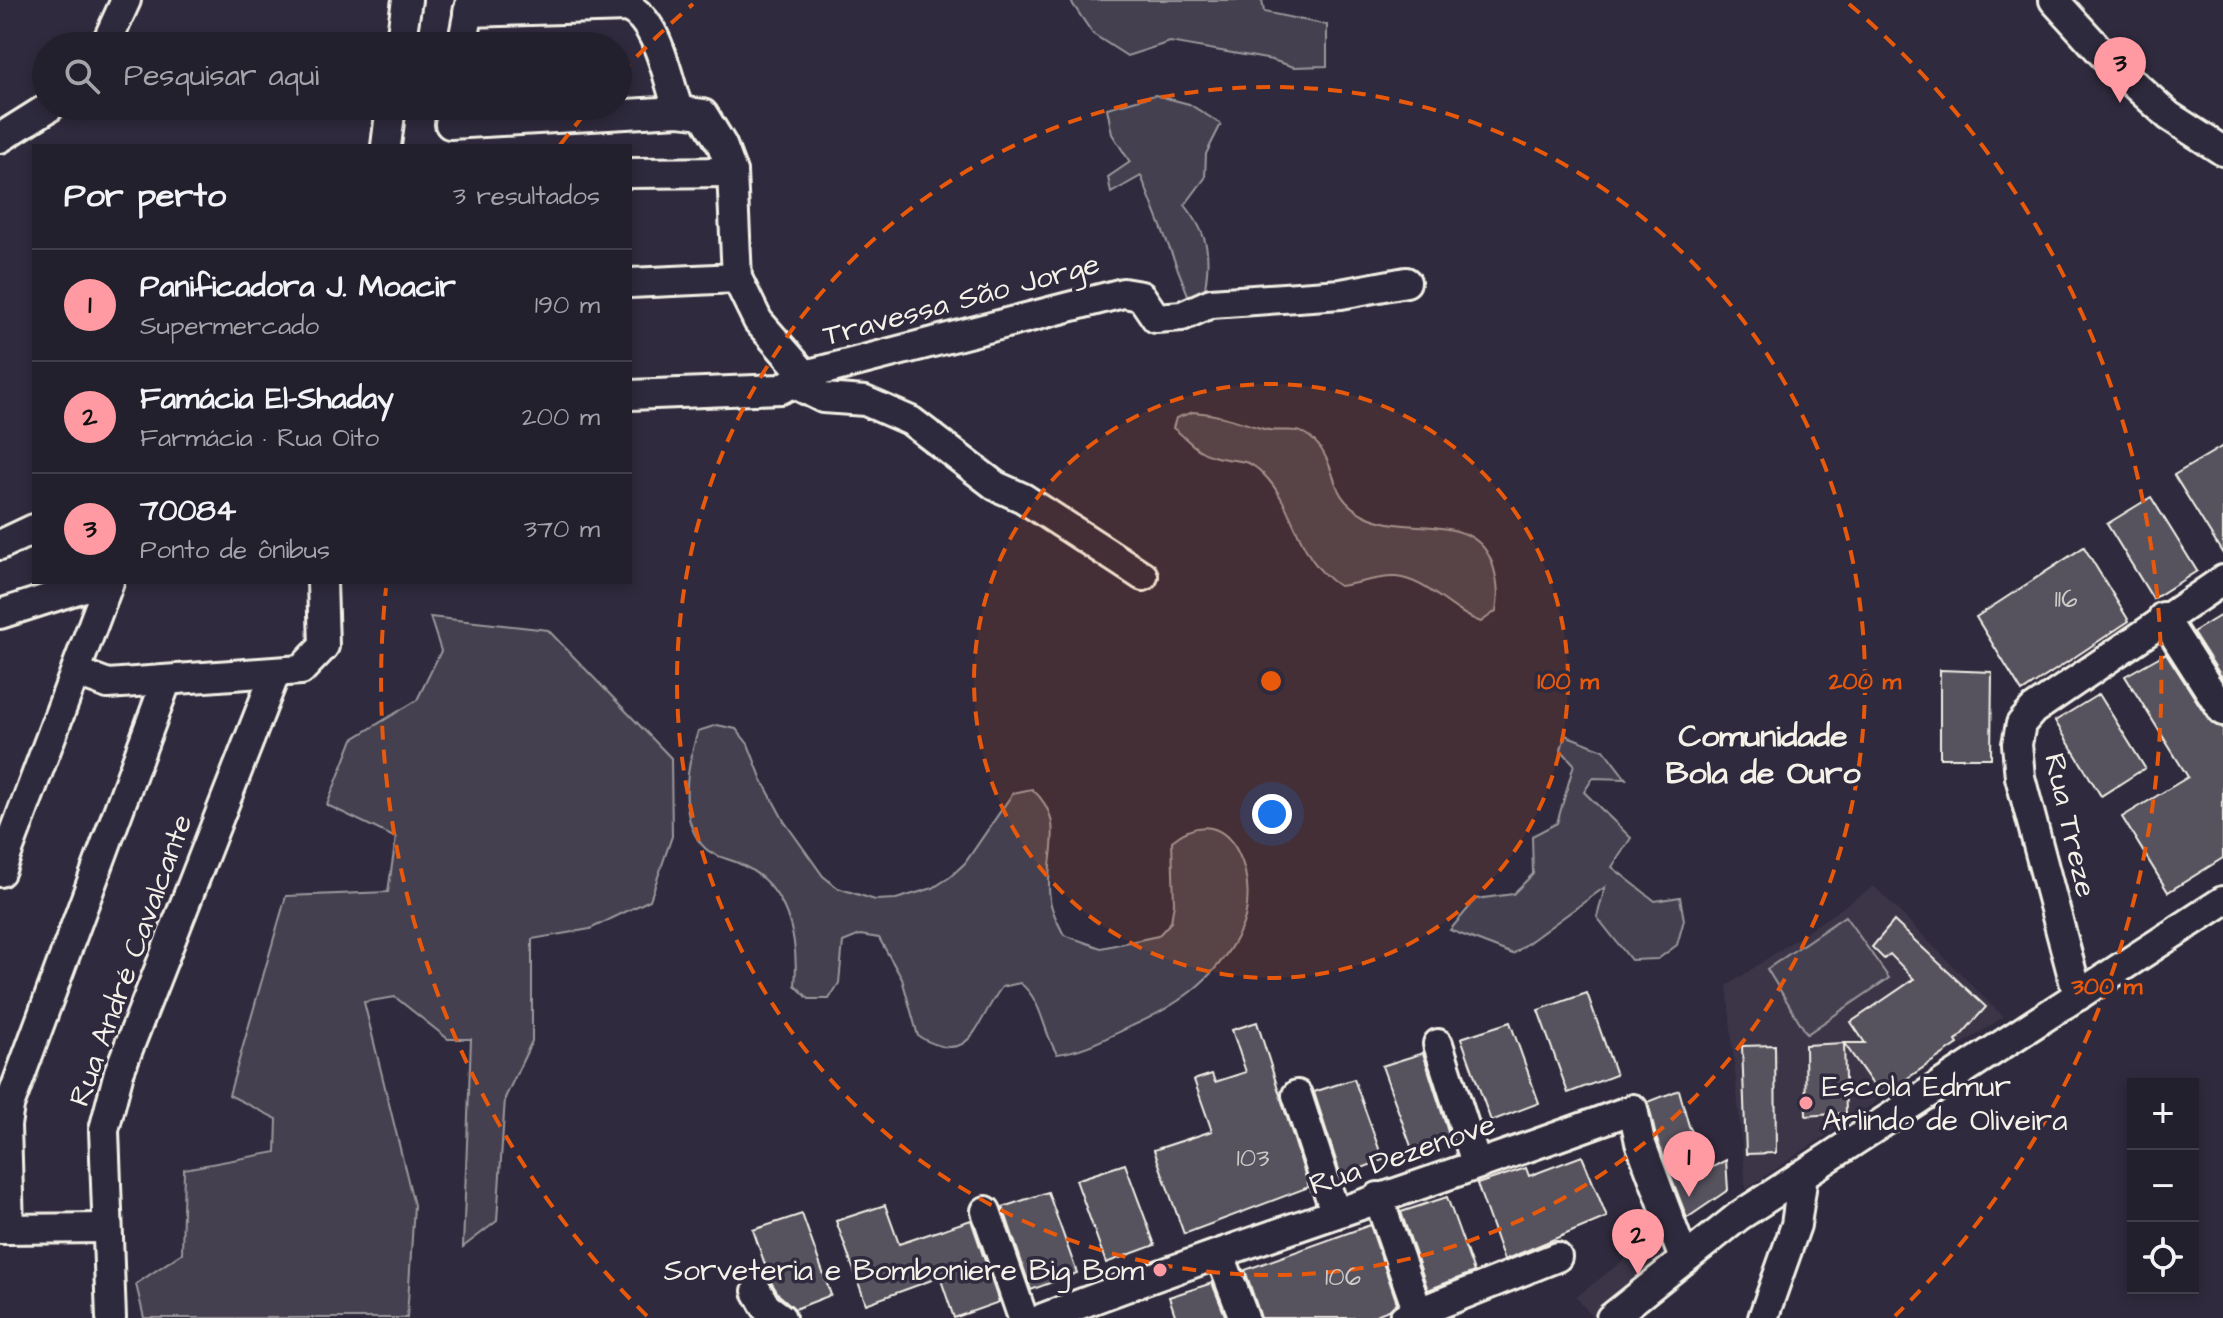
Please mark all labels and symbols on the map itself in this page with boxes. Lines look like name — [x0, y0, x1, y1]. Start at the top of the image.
pin: 3 — [2094, 37, 2146, 103]
street label: Travessa São Jorge — [819, 243, 1104, 358]
house number: 116 — [2055, 581, 2077, 617]
text: 100 m — [1537, 665, 1599, 699]
text: 200 m — [1828, 665, 1901, 699]
centre of rings — [1257, 667, 1285, 695]
district label: Comunidade Bola de Ouro — [1666, 714, 1861, 796]
street label: Rua Treze — [2033, 749, 2107, 901]
your location — [1252, 794, 1292, 834]
street label: Rua André Cavalcante — [59, 808, 203, 1112]
text: 300 m — [2071, 970, 2143, 1004]
place label: Escola Edmur Arlindo de Oliveira — [1822, 1066, 2067, 1142]
marker: Escola Edmur Arlindo de Oliveira — [1797, 1094, 1815, 1112]
street label: Rua Dezenove — [1304, 1103, 1501, 1206]
pin: 1 — [1663, 1131, 1715, 1197]
house number: 103 — [1237, 1140, 1269, 1176]
pin: 2 — [1612, 1209, 1664, 1275]
place label: Sorveteria e Bomboniere Big Bom — [664, 1250, 1145, 1293]
house number: 106 — [1325, 1259, 1361, 1295]
marker: Sorveteria e Bomboniere Big Bom — [1151, 1261, 1169, 1279]

